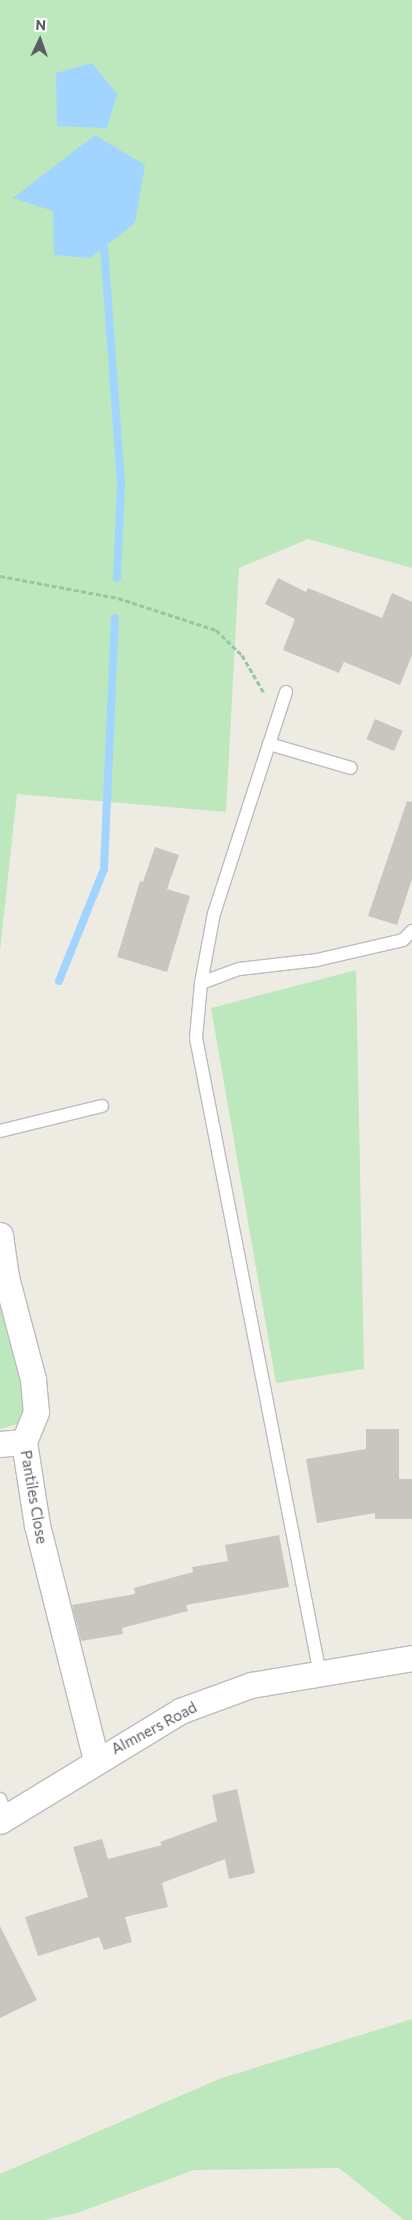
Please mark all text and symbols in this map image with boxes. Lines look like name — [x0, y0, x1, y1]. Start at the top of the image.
north arrow — [15, 15, 65, 65]
text: N — [35, 16, 46, 33]
street label: Pantiles Close — [17, 1449, 51, 1545]
street label: Almners Road — [108, 1698, 200, 1758]

